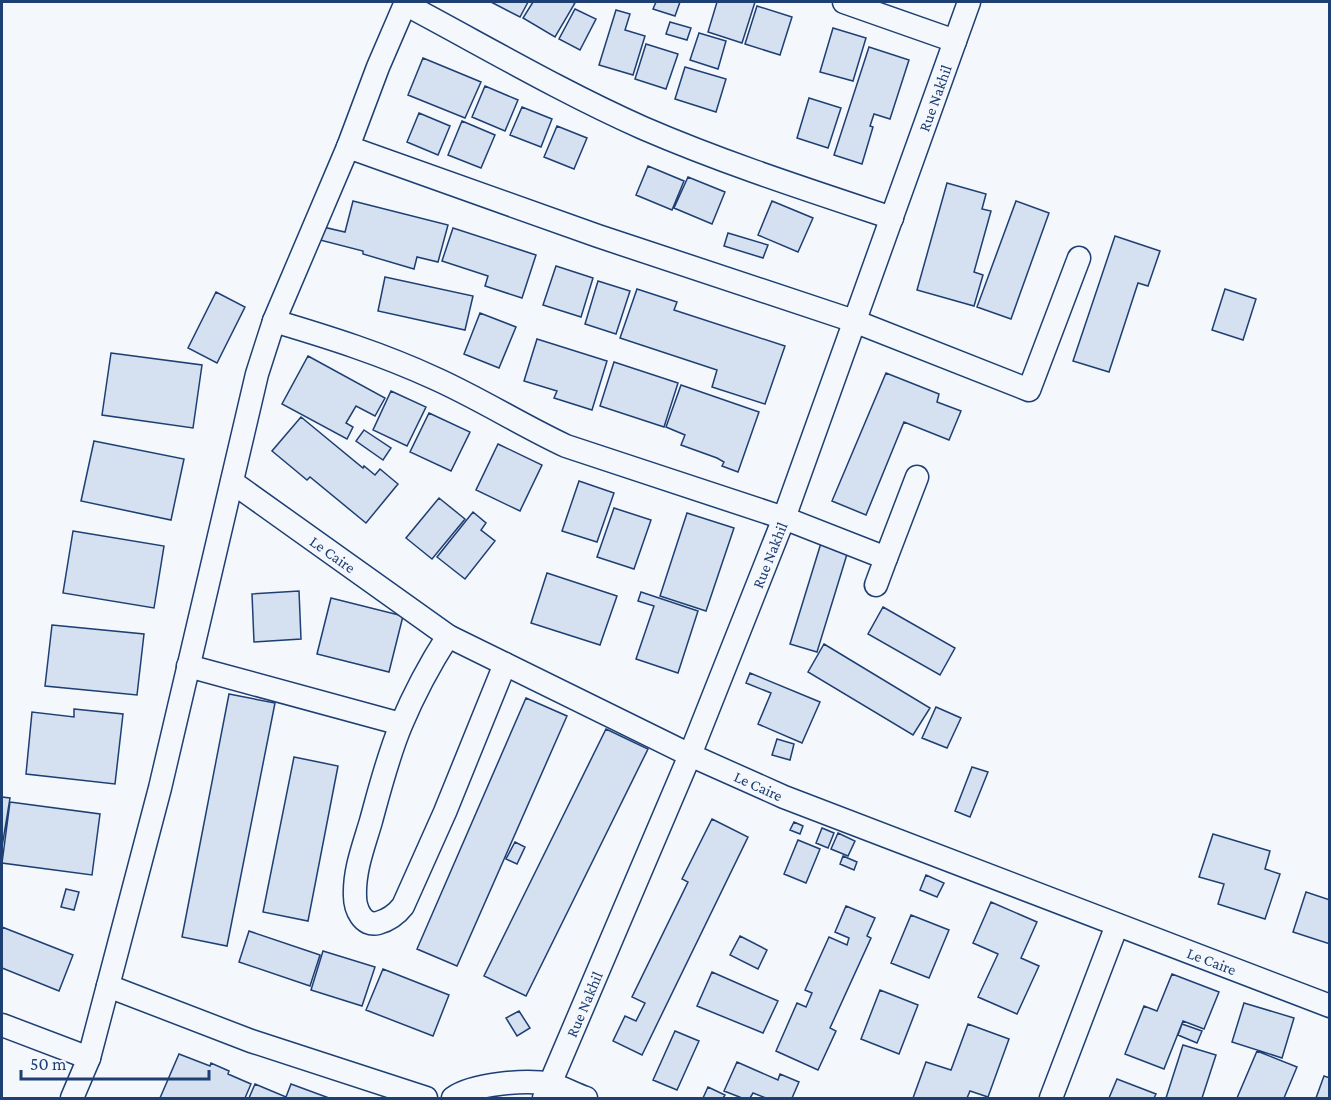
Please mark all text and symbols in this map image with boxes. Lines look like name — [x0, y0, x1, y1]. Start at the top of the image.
street label: Rue Nakhil — [915, 62, 955, 134]
street label: Rue Nakhil — [749, 520, 791, 591]
street label: Le Caire — [307, 533, 359, 576]
street label: Le Caire — [731, 768, 785, 804]
street label: Le Caire — [1185, 944, 1239, 978]
street label: Rue Nakhil — [563, 969, 606, 1040]
scale bar — [21, 1043, 208, 1081]
text: 50 m — [30, 1054, 67, 1074]

